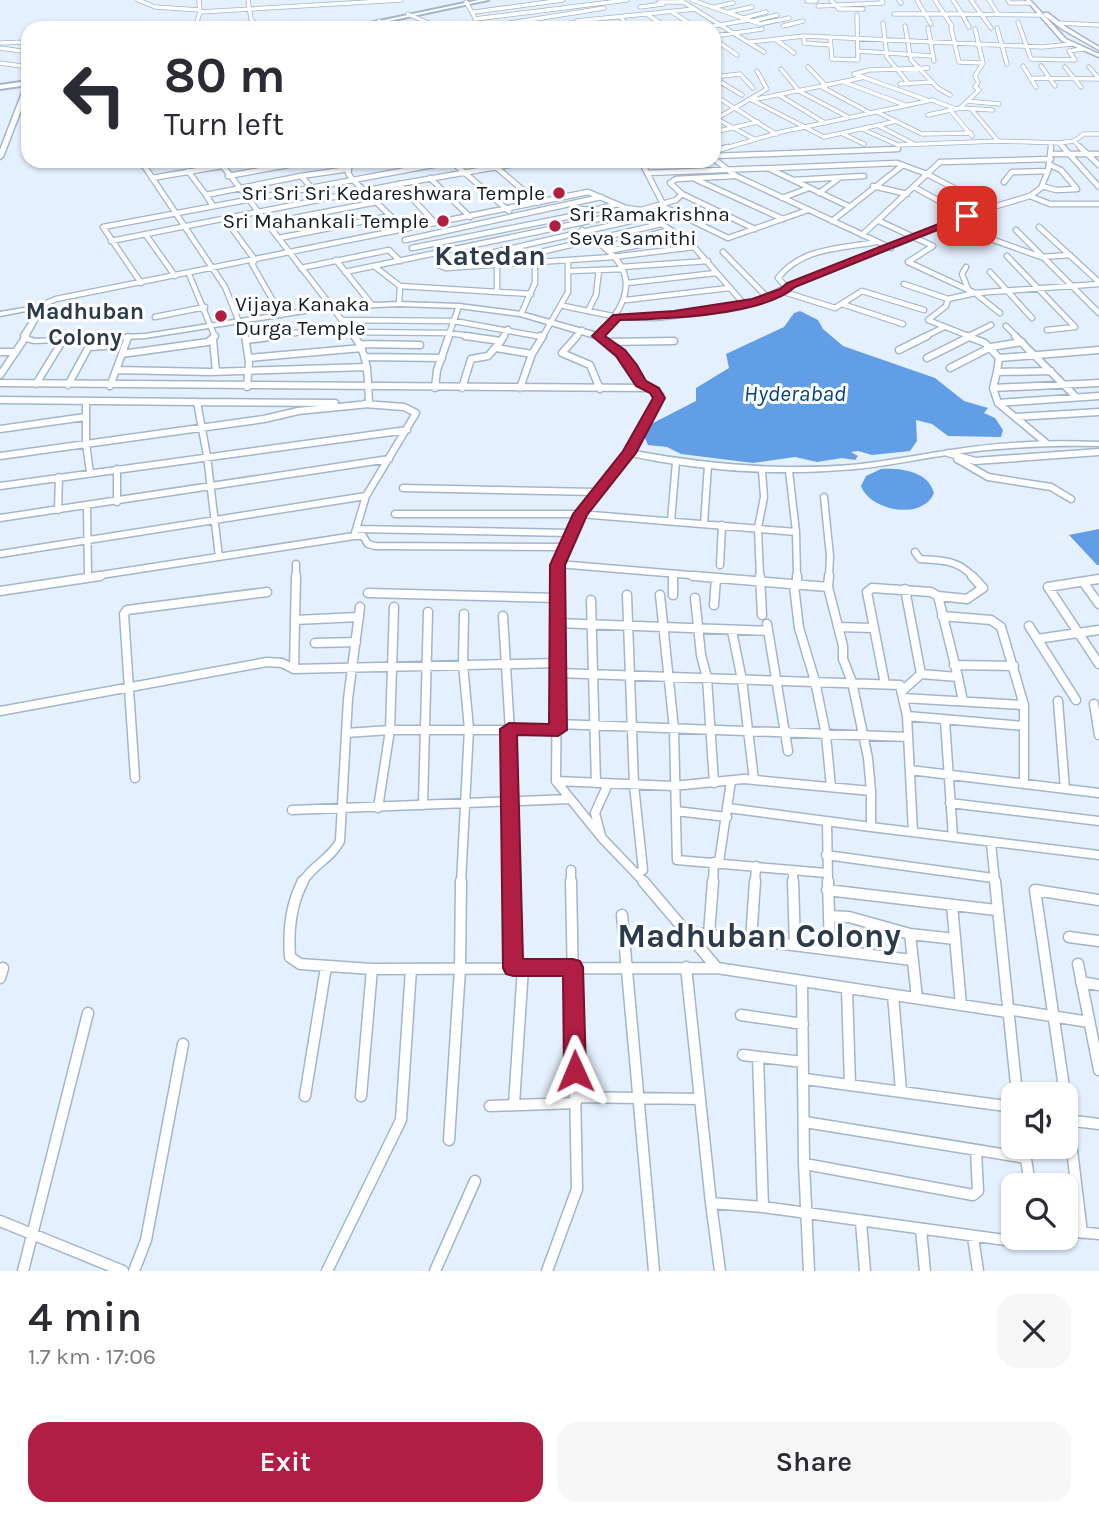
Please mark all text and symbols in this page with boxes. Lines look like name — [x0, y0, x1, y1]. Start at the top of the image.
text: 80 m — [164, 47, 286, 104]
icon: left — [49, 49, 140, 140]
text: Turn left — [164, 106, 284, 143]
place label: Sri Sri Sri Kedareshwara Temple — [242, 181, 545, 205]
marker: Sri Sri Sri Kedareshwara Temple — [551, 185, 567, 201]
pin — [937, 186, 997, 246]
icon: arrive — [948, 197, 986, 235]
place label: Sri Ramakrishna Seva Samithi — [569, 202, 730, 250]
place label: Sri Mahankali Temple — [222, 209, 429, 233]
marker: Sri Mahankali Temple — [435, 213, 451, 229]
marker: Sri Ramakrishna Seva Samithi — [547, 218, 563, 234]
district label: Katedan — [434, 239, 546, 272]
place label: Vijaya Kanaka Durga Temple — [235, 292, 369, 340]
district label: Madhuban Colony — [26, 298, 144, 351]
marker: Vijaya Kanaka Durga Temple — [213, 308, 229, 324]
water label: Hyderabad — [744, 380, 846, 407]
district label: Madhuban Colony — [617, 917, 901, 955]
position arrow — [538, 1034, 612, 1108]
map controls — [1001, 1082, 1078, 1250]
button: sound — [1001, 1082, 1078, 1159]
button: search — [1001, 1173, 1078, 1250]
text: 4 min — [28, 1292, 142, 1342]
button: close — [997, 1294, 1071, 1368]
text: 1.7 km · 17:06 — [28, 1343, 156, 1370]
button: Exit — [28, 1422, 543, 1502]
button: Share — [557, 1422, 1071, 1502]

